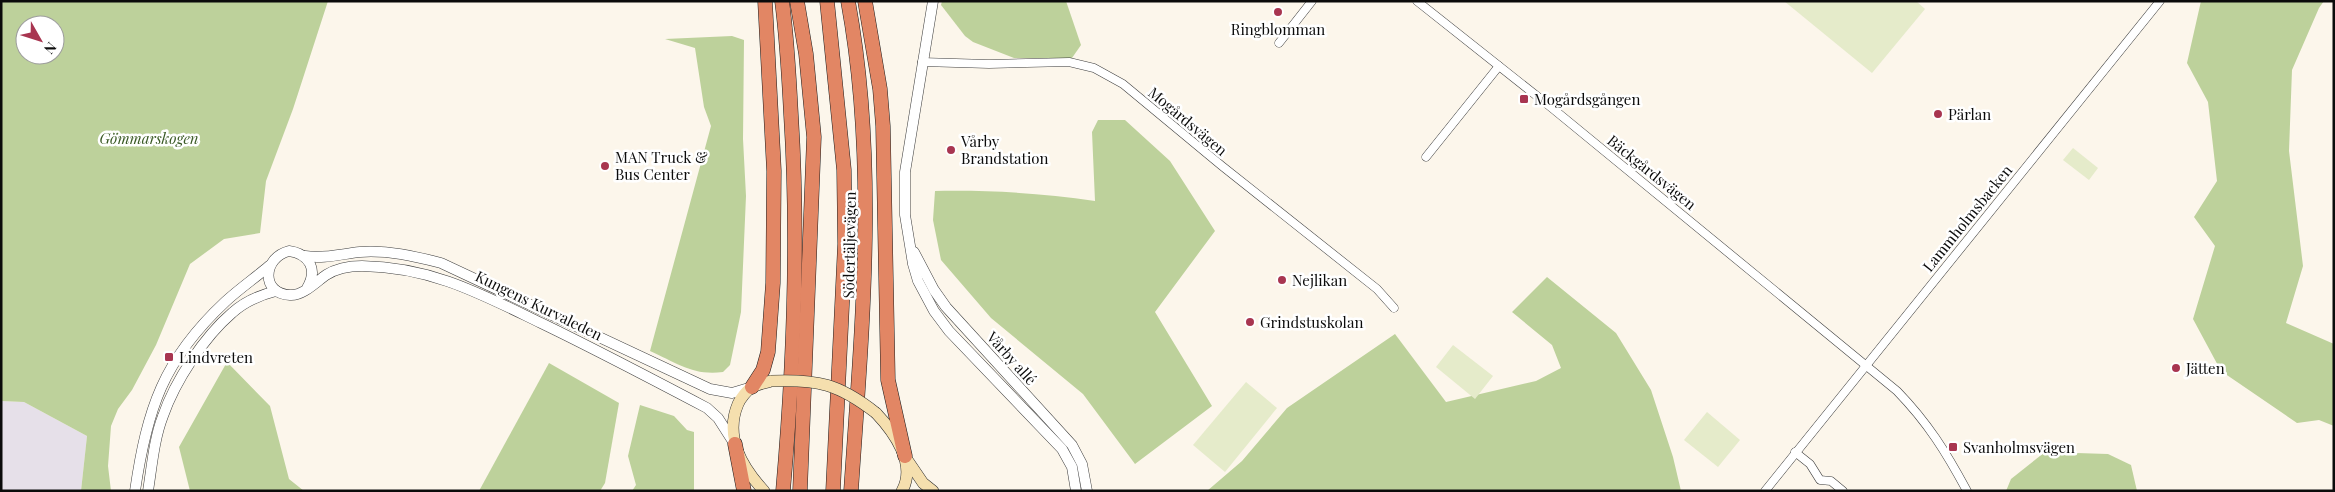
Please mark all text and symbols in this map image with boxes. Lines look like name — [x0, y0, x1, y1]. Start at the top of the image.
marker: Ringblomman — [1272, 6, 1284, 18]
north arrow — [15, 15, 65, 65]
place label: Ringblomman — [1231, 19, 1325, 39]
text: N — [40, 39, 61, 58]
street label: Mogårdsvägen — [1144, 82, 1232, 160]
place label: Mogårdsgången — [1534, 89, 1640, 109]
marker: Mogårdsgången — [1518, 93, 1530, 105]
place label: Pärlan — [1948, 104, 1991, 124]
marker: Pärlan — [1932, 108, 1944, 120]
park label: Gömmarskogen — [99, 128, 199, 148]
street label: Bäckgårdsvägen — [1604, 130, 1700, 214]
place label: Vårby Brandstation — [960, 131, 1048, 168]
marker: Vårby Brandstation — [945, 144, 957, 156]
place label: MAN Truck & Bus Center — [615, 147, 708, 184]
marker: MAN Truck & Bus Center — [599, 160, 611, 172]
street label: Lammholmsbacken — [1918, 160, 2016, 275]
street label: Södertäljevägen — [838, 191, 860, 299]
street label: Kungens Kurvaleden — [472, 266, 606, 344]
place label: Nejlikan — [1292, 270, 1347, 290]
marker: Nejlikan — [1276, 274, 1288, 286]
place label: Grindstuskolan — [1260, 312, 1363, 332]
marker: Grindstuskolan — [1244, 316, 1256, 328]
street label: Vårby allé — [982, 326, 1041, 389]
place label: Lindvreten — [179, 347, 253, 367]
marker: Lindvreten — [163, 351, 175, 363]
place label: Jätten — [2185, 358, 2225, 378]
marker: Jätten — [2170, 362, 2182, 374]
place label: Svanholmsvägen — [1963, 437, 2075, 457]
marker: Svanholmsvägen — [1947, 441, 1959, 453]

